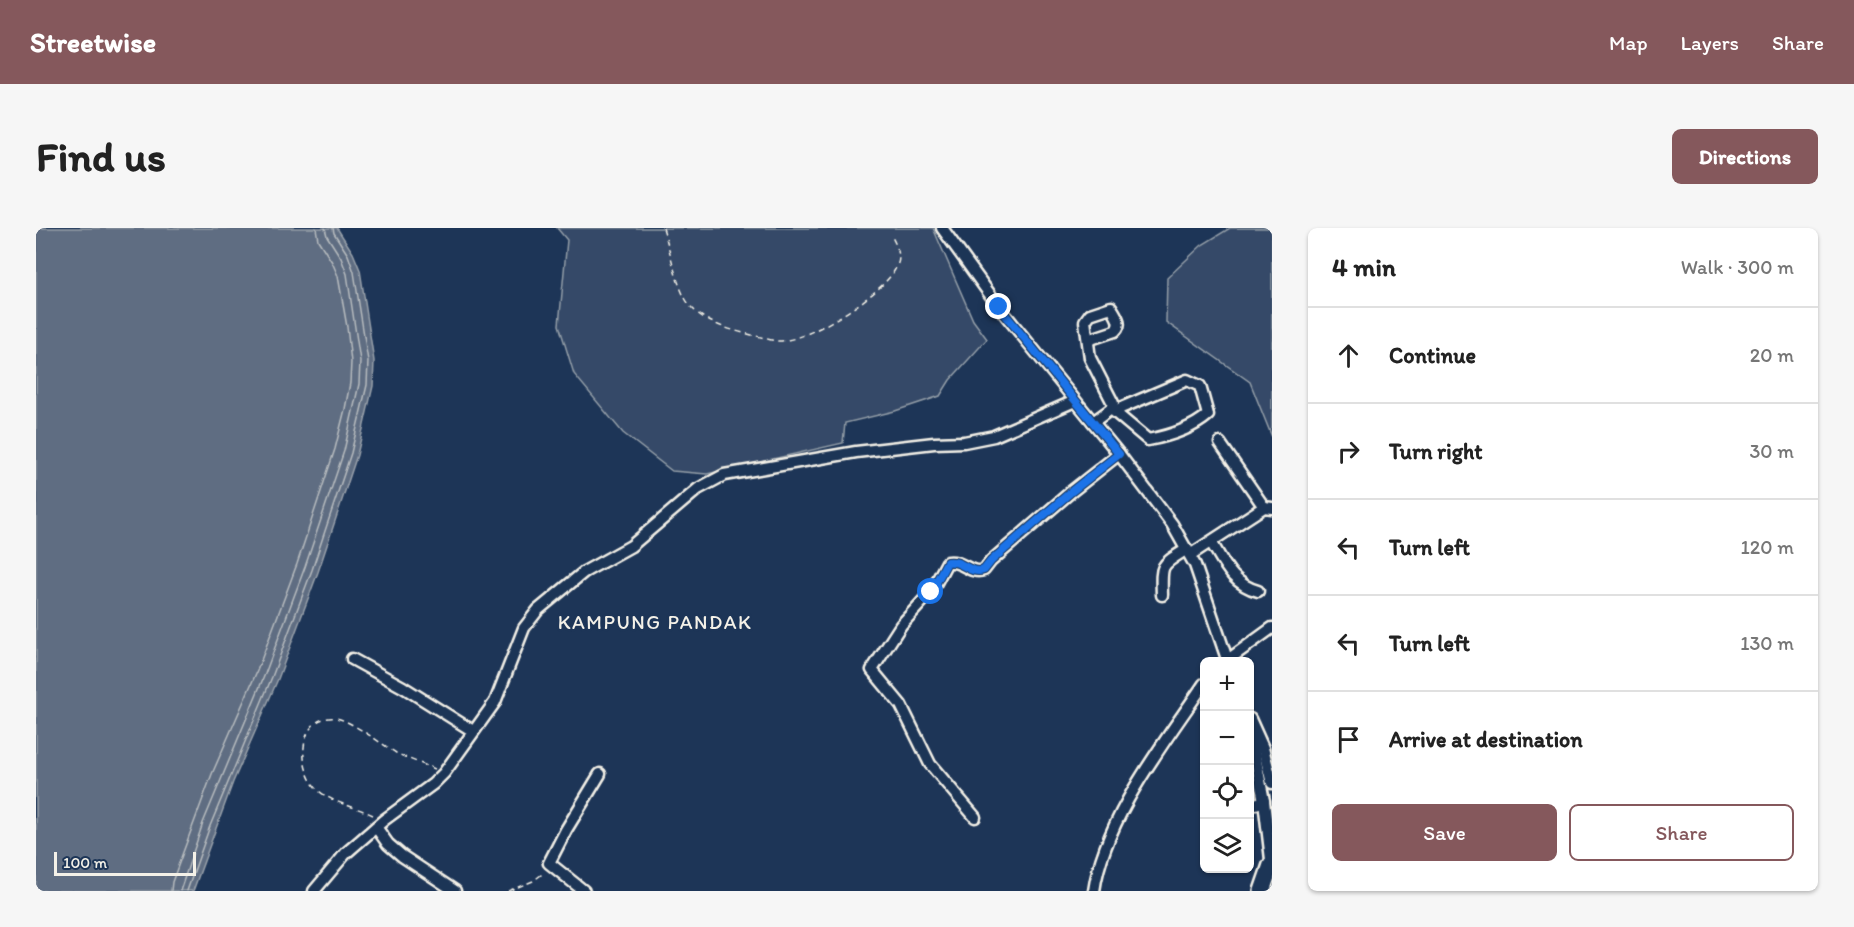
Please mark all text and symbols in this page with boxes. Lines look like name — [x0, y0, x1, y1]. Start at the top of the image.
text: Streetwise — [30, 25, 156, 59]
text: Map — [1609, 30, 1648, 55]
text: Layers — [1681, 30, 1739, 55]
text: Share — [1772, 30, 1824, 55]
button: Directions — [1672, 129, 1818, 184]
text: Find us — [36, 131, 166, 182]
text: 4 min — [1332, 251, 1396, 283]
text: Walk · 300 m — [1681, 255, 1794, 279]
route end — [985, 293, 1011, 319]
icon: ahead — [1332, 339, 1365, 372]
text: Continue — [1389, 342, 1476, 369]
text: 20 m — [1750, 343, 1794, 367]
icon: right — [1332, 435, 1365, 468]
text: Turn right — [1389, 438, 1483, 465]
text: 30 m — [1749, 439, 1794, 463]
icon: left — [1332, 531, 1365, 564]
text: Turn left — [1389, 534, 1470, 561]
text: 120 m — [1741, 535, 1794, 559]
route start — [917, 578, 943, 604]
district label: KAMPUNG PANDAK — [558, 610, 752, 634]
icon: left — [1332, 627, 1365, 660]
text: Turn left — [1389, 630, 1470, 657]
text: 130 m — [1740, 631, 1794, 655]
map controls — [1200, 657, 1254, 873]
button: + — [1200, 657, 1254, 711]
button: − — [1200, 711, 1254, 765]
icon: arrive — [1332, 723, 1365, 756]
text: Arrive at destination — [1389, 726, 1583, 753]
button: locate — [1200, 765, 1254, 819]
button: Save — [1332, 804, 1557, 861]
button: Share — [1569, 804, 1794, 861]
button: layers — [1200, 819, 1254, 873]
scale bar — [54, 849, 196, 876]
text: 100 m — [63, 853, 107, 872]

